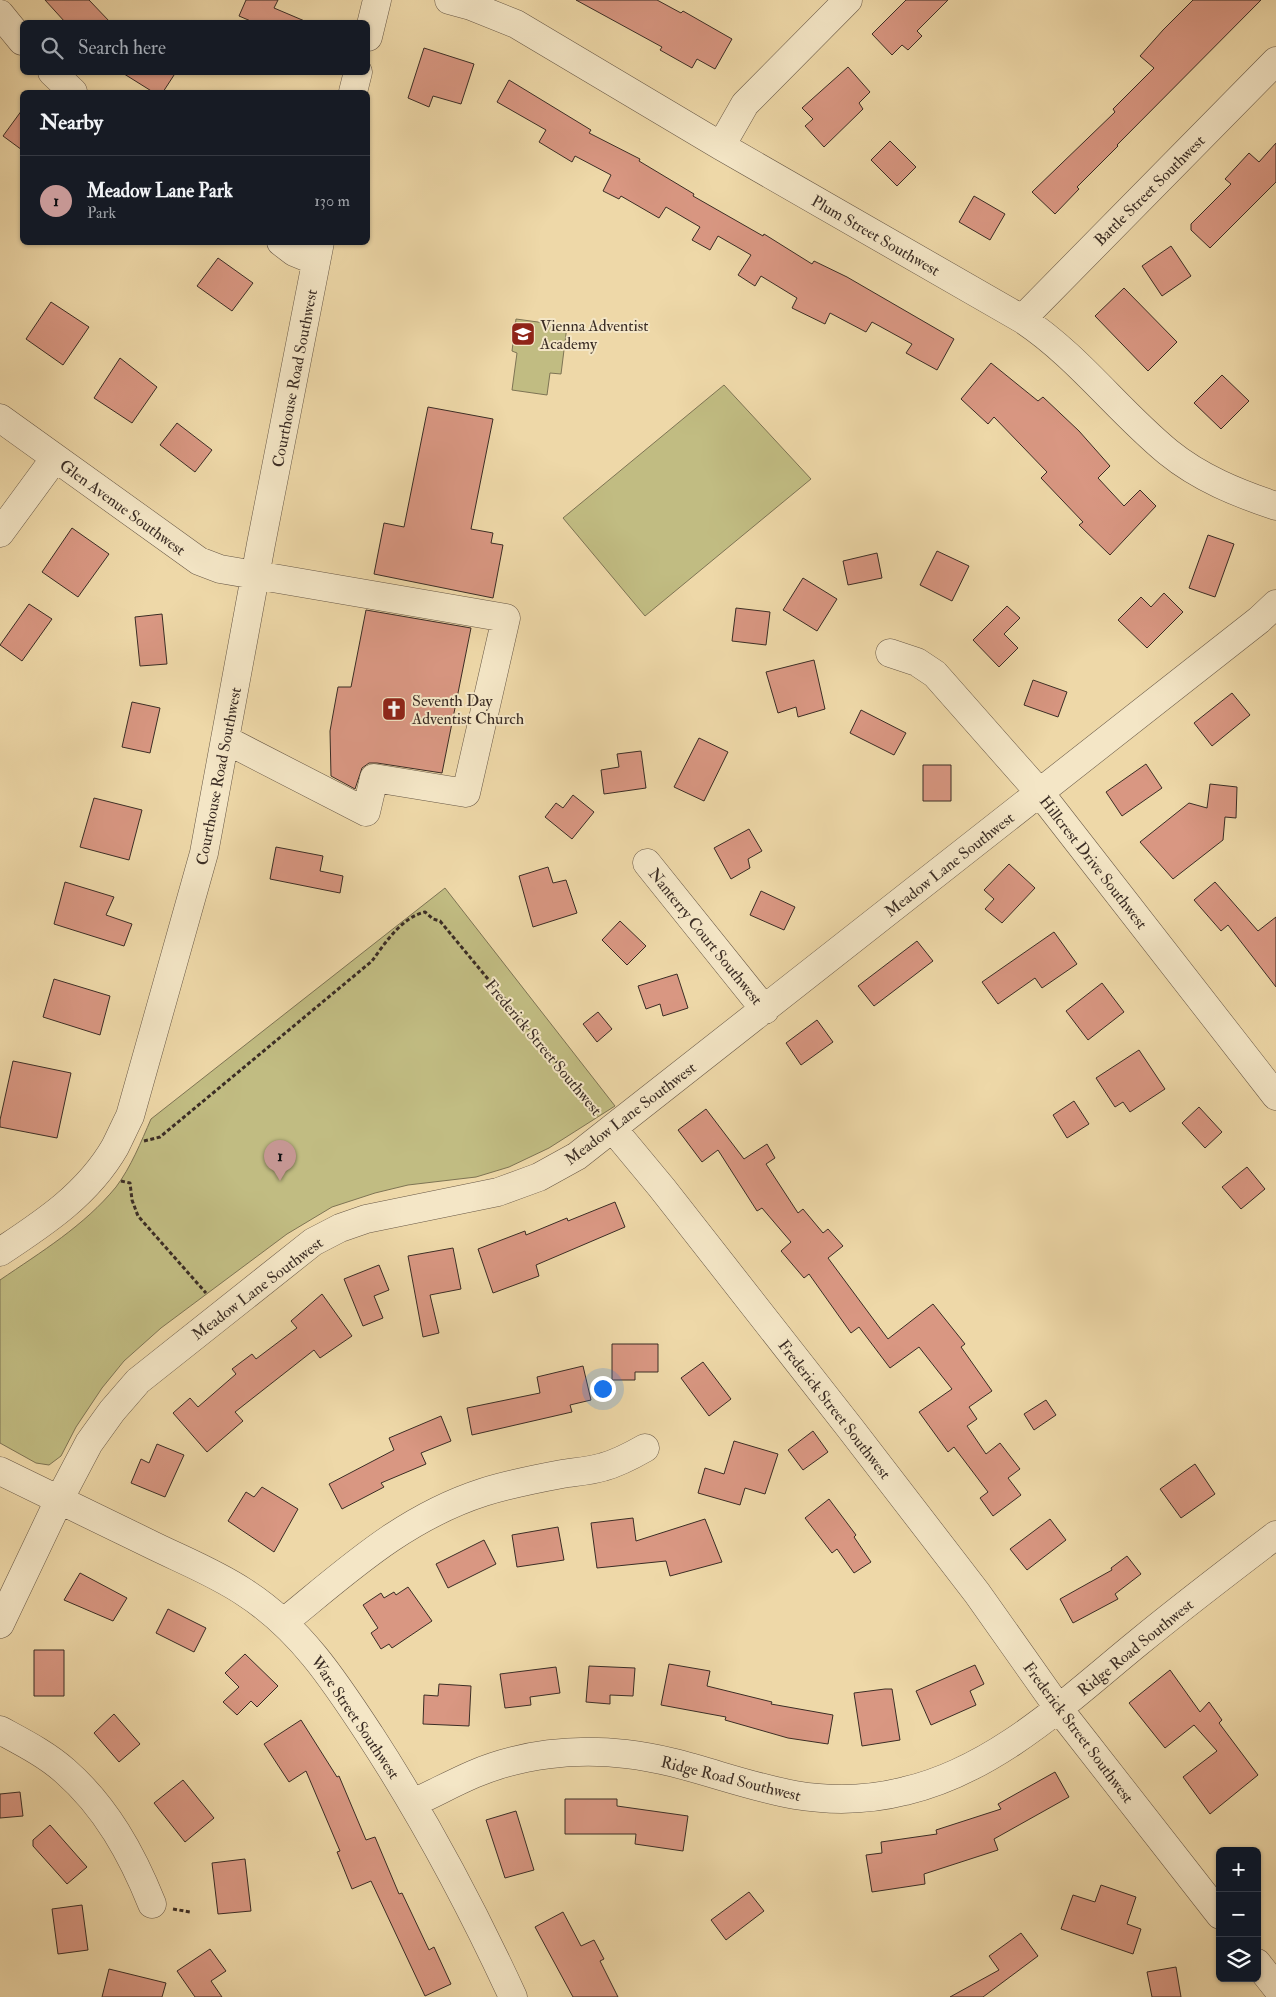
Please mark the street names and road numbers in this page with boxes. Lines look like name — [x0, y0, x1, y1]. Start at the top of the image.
street label: Battle Street Southwest — [1090, 131, 1209, 250]
street label: Plum Street Southwest — [808, 191, 943, 281]
street label: Courthouse Road Southwest — [268, 287, 322, 469]
street label: Glen Avenue Southwest — [56, 455, 189, 560]
street label: Courthouse Road Southwest — [192, 685, 246, 867]
street label: Hillcrest Drive Southwest — [1035, 792, 1152, 933]
street label: Meadow Lane Southwest — [881, 808, 1018, 922]
street label: Nanterry Court Southwest — [644, 864, 767, 1009]
street label: Frederick Street Southwest — [480, 975, 606, 1120]
street label: Meadow Lane Southwest — [561, 1058, 700, 1170]
street label: Meadow Lane Southwest — [188, 1233, 327, 1345]
street label: Frederick Street Southwest — [773, 1336, 895, 1483]
street label: Ridge Road Southwest — [1074, 1595, 1198, 1701]
street label: Ware Street Southwest — [306, 1651, 404, 1783]
street label: Frederick Street Southwest — [1019, 1658, 1138, 1807]
street label: Ridge Road Southwest — [659, 1752, 803, 1806]

